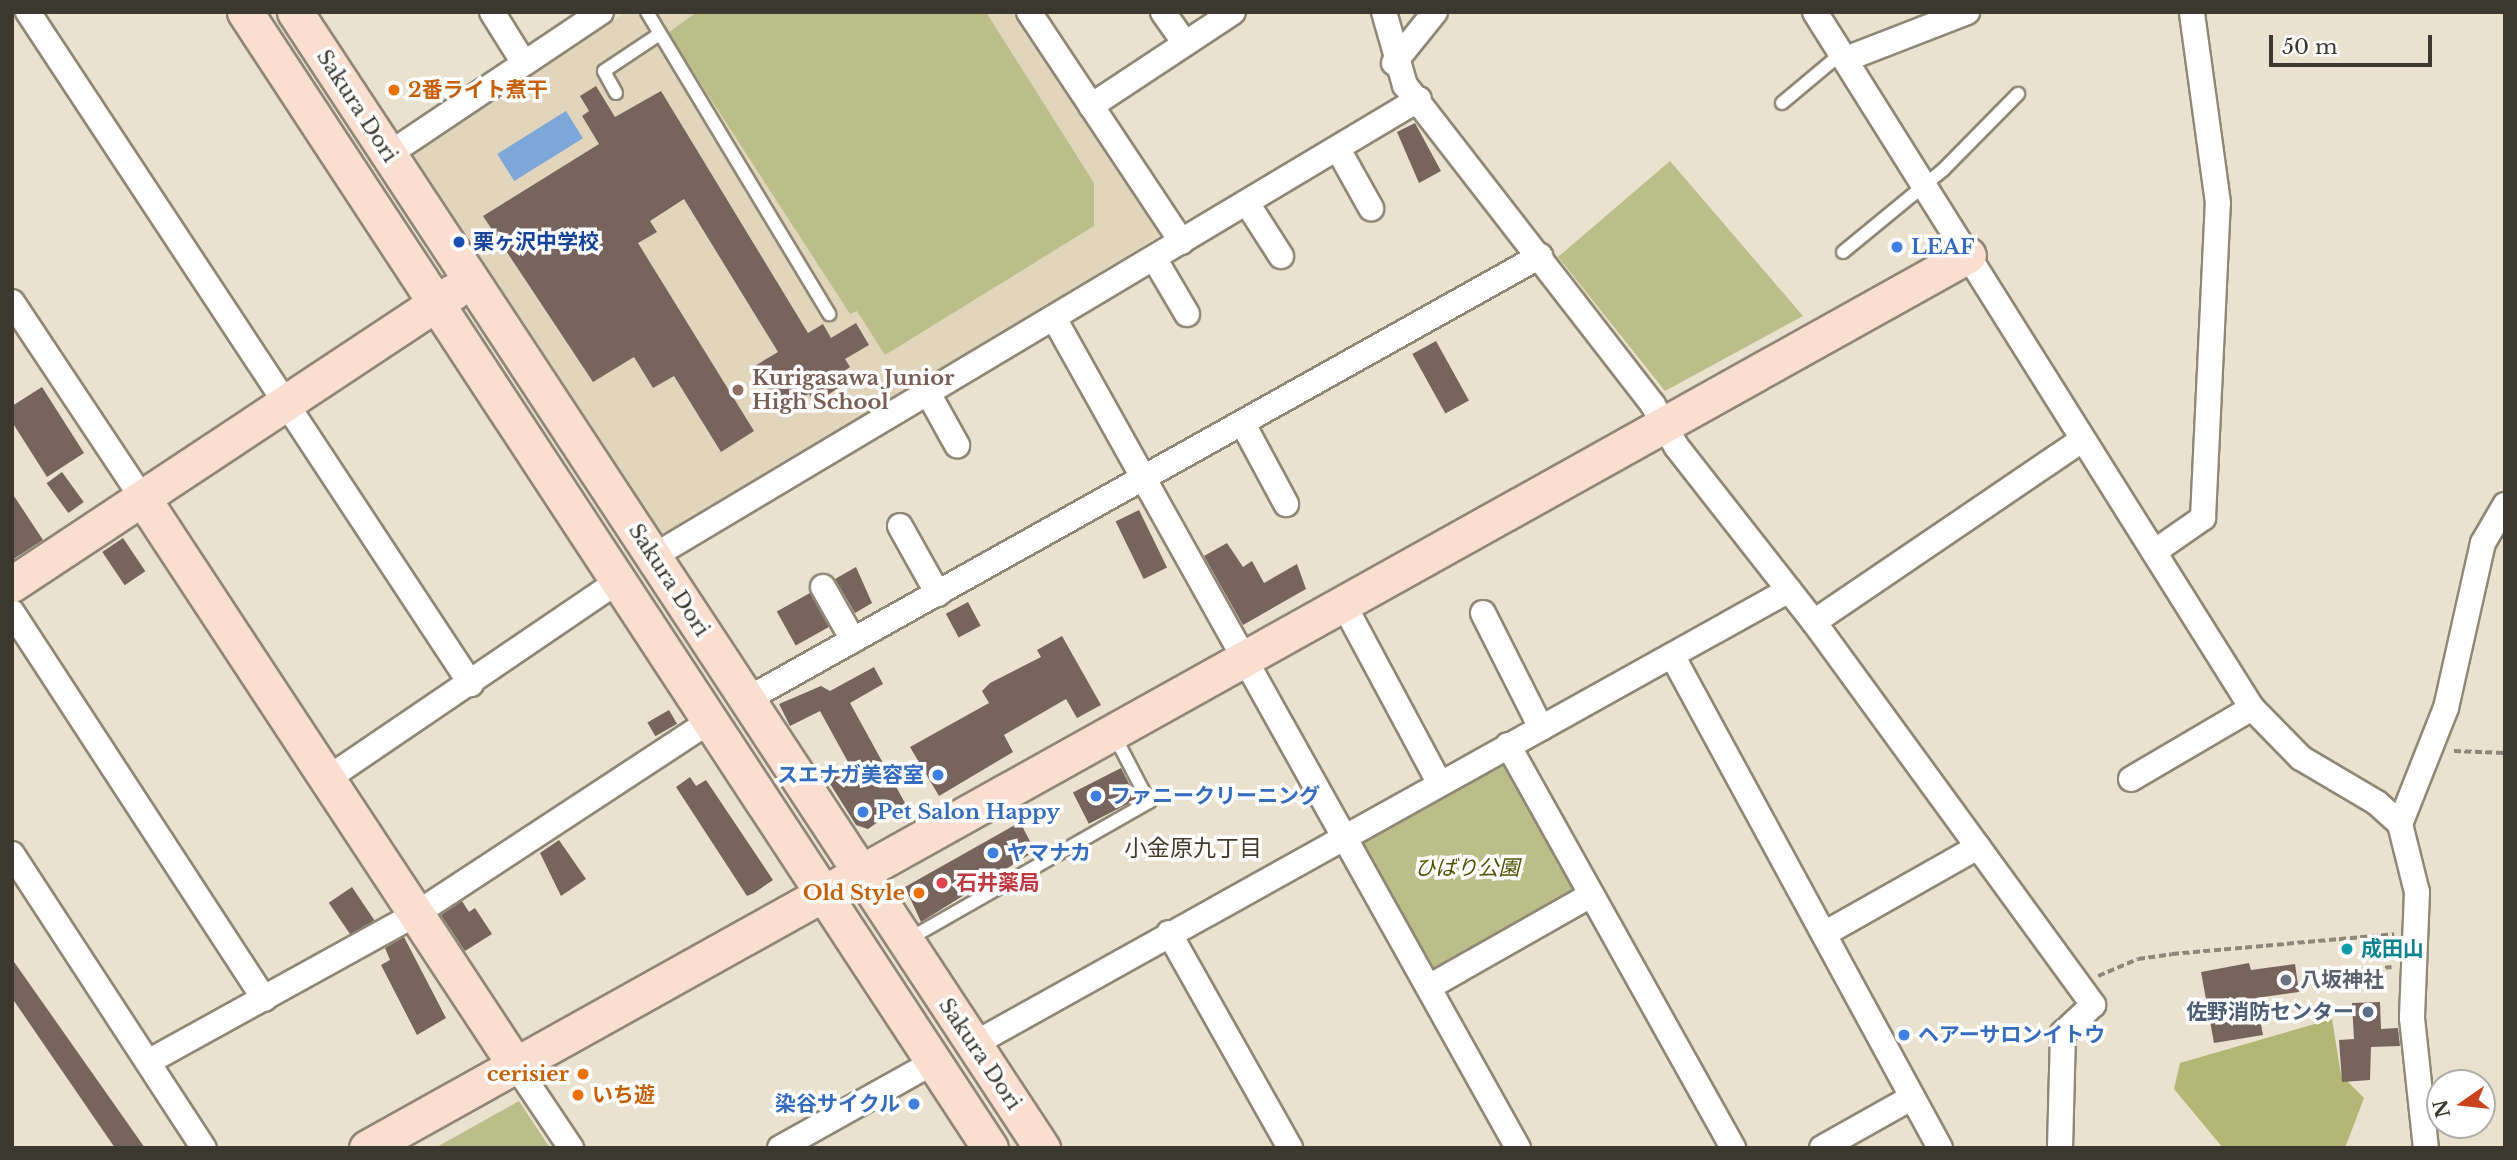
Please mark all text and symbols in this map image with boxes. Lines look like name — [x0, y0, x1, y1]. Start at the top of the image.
scale bar — [2272, 21, 2435, 65]
text: 50 m — [2282, 34, 2337, 60]
street label: Sakura Dori — [311, 45, 403, 167]
place label: 2番ライト煮干 — [408, 77, 548, 103]
marker: 2番ライト煮干 — [386, 82, 402, 98]
place label: 栗ヶ沢中学校 — [473, 229, 599, 255]
marker: 栗ヶ沢中学校 — [451, 234, 467, 250]
place label: LEAF — [1911, 234, 1974, 260]
marker: LEAF — [1889, 239, 1905, 255]
place label: Kurigasawa Junior High School — [752, 365, 955, 415]
marker: Kurigasawa Junior High School — [730, 382, 746, 398]
street label: Sakura Dori — [623, 519, 715, 641]
place label: スエナガ美容室 — [777, 762, 924, 788]
marker: スエナガ美容室 — [930, 767, 946, 783]
place label: ファニークリーニング — [1110, 783, 1320, 809]
marker: ファニークリーニング — [1088, 788, 1104, 804]
place label: Pet Salon Happy — [877, 799, 1060, 825]
marker: Pet Salon Happy — [855, 804, 871, 820]
district label: 小金原九丁目 — [1124, 834, 1262, 862]
place label: ヤマナカ — [1007, 840, 1091, 866]
marker: ヤマナカ — [985, 845, 1001, 861]
park label: ひばり公園 — [1415, 855, 1519, 881]
place label: 石井薬局 — [956, 870, 1040, 896]
marker: 石井薬局 — [934, 875, 950, 891]
place label: Old Style — [803, 880, 905, 906]
marker: Old Style — [911, 885, 927, 901]
place label: 成田山 — [2361, 936, 2424, 962]
marker: 成田山 — [2339, 941, 2355, 957]
place label: 八坂神社 — [2300, 967, 2384, 993]
marker: 八坂神社 — [2278, 972, 2294, 988]
street label: Sakura Dori — [933, 993, 1027, 1115]
place label: 佐野消防センター — [2186, 999, 2354, 1025]
marker: 佐野消防センター — [2360, 1004, 2376, 1020]
place label: ヘアーサロンイトウ — [1918, 1022, 2106, 1048]
marker: ヘアーサロンイトウ — [1896, 1027, 1912, 1043]
place label: cerisier — [487, 1061, 569, 1087]
marker: cerisier — [575, 1066, 591, 1082]
north arrow — [2426, 1069, 2496, 1139]
place label: いち遊 — [592, 1082, 655, 1108]
marker: いち遊 — [570, 1087, 586, 1103]
place label: 染谷サイクル — [774, 1091, 900, 1117]
marker: 染谷サイクル — [906, 1096, 922, 1112]
text: N — [2429, 1097, 2455, 1120]

